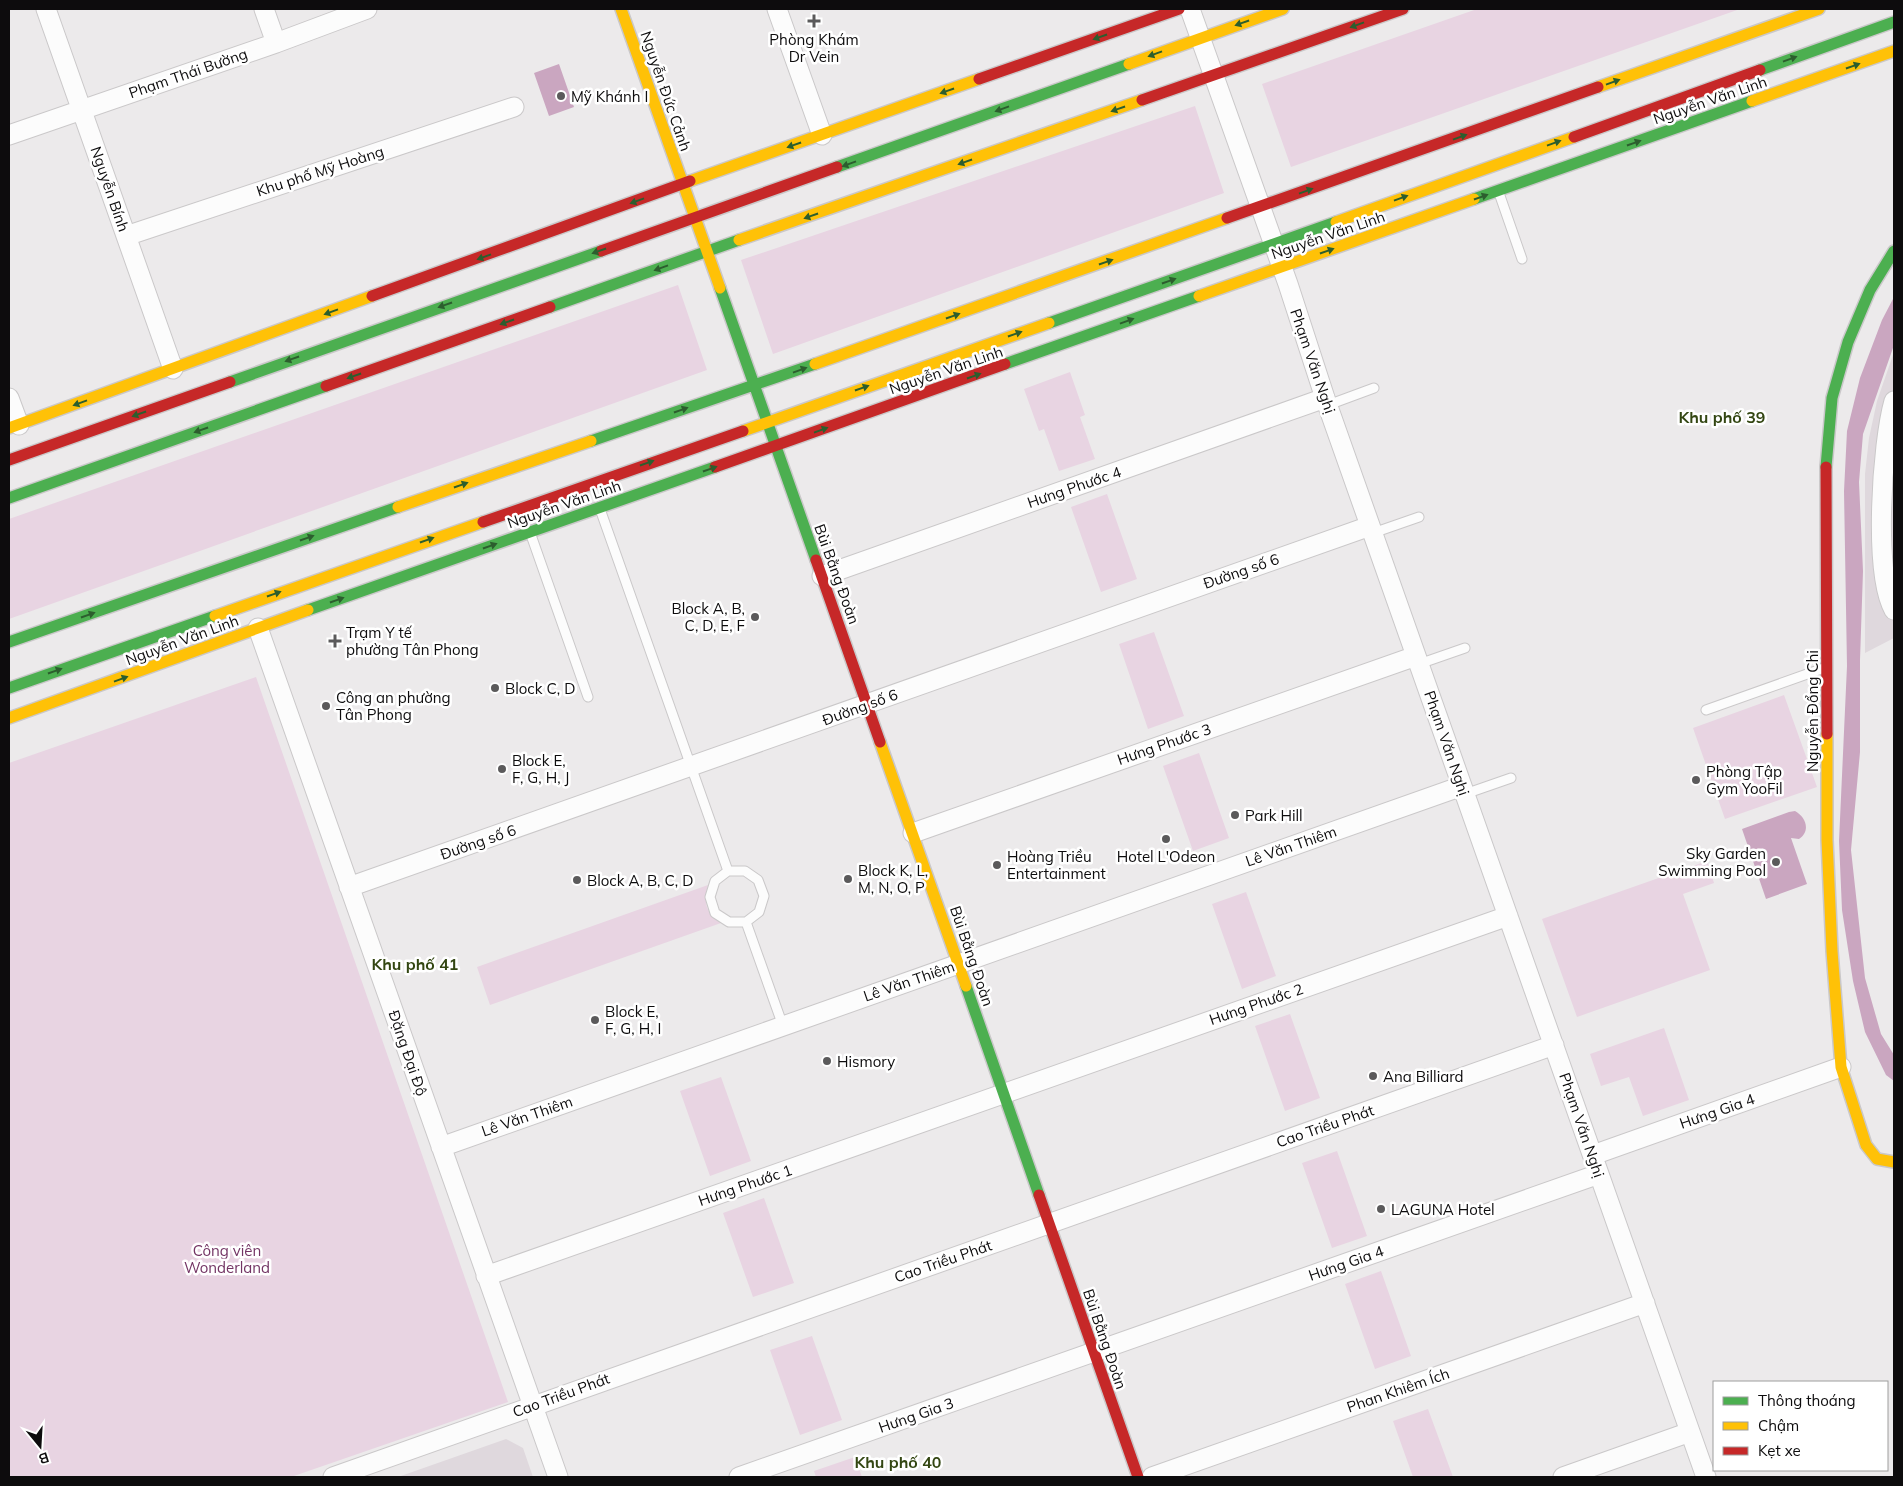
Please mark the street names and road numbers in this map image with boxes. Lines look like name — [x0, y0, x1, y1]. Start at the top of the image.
street label: Nguyễn Đức Cảnh — [637, 28, 695, 154]
street label: Phạm Thái Bường — [126, 44, 250, 102]
street label: Nguyễn Văn Linh — [1651, 72, 1769, 128]
street label: Khu phố Mỹ Hoàng — [254, 141, 386, 201]
street label: Nguyễn Bính — [87, 144, 133, 234]
street label: Nguyễn Văn Linh — [1269, 207, 1387, 263]
street label: Phạm Văn Nghị — [1286, 306, 1340, 416]
street label: Nguyễn Văn Linh — [887, 342, 1005, 398]
street label: Hưng Phước 4 — [1025, 462, 1123, 512]
street label: Nguyễn Văn Linh — [505, 476, 623, 532]
street label: Bùi Bằng Đoàn — [810, 521, 864, 627]
street label: Đường số 6 — [1201, 549, 1281, 593]
street label: Nguyễn Văn Linh — [123, 611, 241, 669]
street label: Nguyễn Đổng Chi — [1803, 650, 1822, 772]
street label: Đường số 6 — [820, 685, 900, 729]
street label: Phạm Văn Nghị — [1420, 688, 1474, 798]
street label: Hưng Phước 3 — [1115, 719, 1213, 769]
street label: Đường số 6 — [438, 820, 518, 864]
street label: Lê Văn Thiêm — [1243, 822, 1339, 870]
street label: Bùi Bằng Đoàn — [946, 903, 998, 1009]
street label: Lê Văn Thiêm — [861, 957, 957, 1005]
street label: Hưng Phước 2 — [1207, 979, 1305, 1029]
street label: Đặng Đại Độ — [384, 1008, 432, 1098]
street label: Phạm Văn Nghị — [1555, 1070, 1609, 1180]
street label: Hưng Gia 4 — [1677, 1089, 1757, 1133]
street label: Lê Văn Thiêm — [479, 1092, 575, 1140]
street label: Cao Triều Phát — [1274, 1100, 1376, 1152]
street label: Hưng Phước 1 — [696, 1160, 794, 1210]
street label: Cao Triều Phát — [892, 1235, 994, 1287]
street label: Hưng Gia 4 — [1306, 1241, 1386, 1285]
street label: Bùi Bằng Đoàn — [1079, 1286, 1131, 1392]
street label: Phan Khiêm Ích — [1344, 1364, 1452, 1416]
street label: Cao Triều Phát — [510, 1369, 612, 1421]
street label: Hưng Gia 3 — [876, 1393, 956, 1437]

